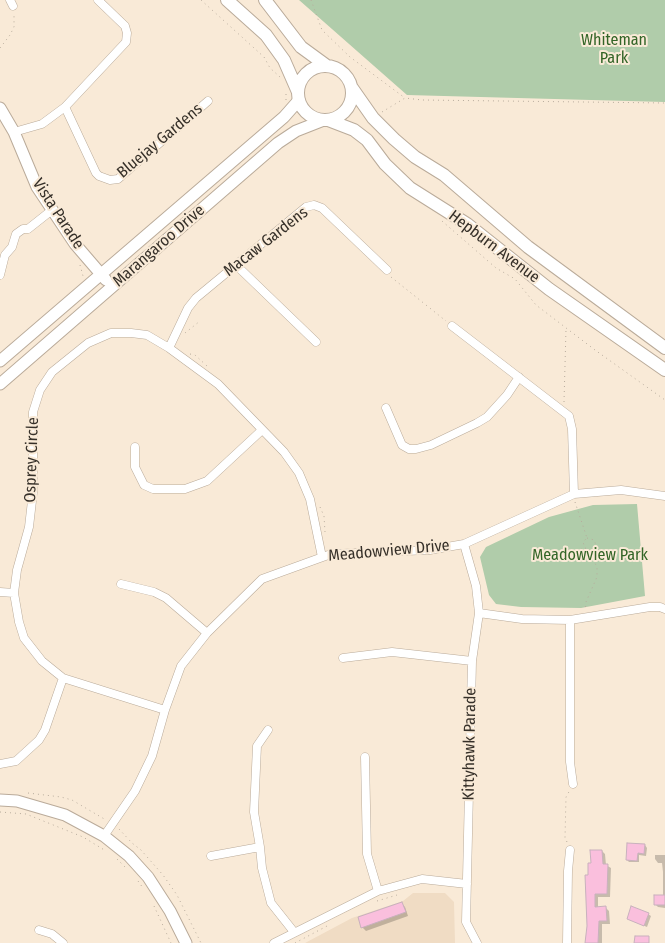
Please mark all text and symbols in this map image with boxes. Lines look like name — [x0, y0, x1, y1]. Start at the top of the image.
park label: Whiteman Park — [581, 31, 647, 69]
street label: Bluejay Gardens — [113, 100, 207, 182]
street label: Vista Parade — [28, 175, 88, 253]
street label: Marangaroo Drive — [109, 201, 209, 291]
street label: Macaw Gardens — [220, 203, 312, 281]
street label: Hepburn Avenue — [445, 207, 543, 287]
street label: Osprey Circle — [21, 417, 43, 503]
street label: Meadowview Drive — [328, 536, 450, 566]
park label: Meadowview Park — [532, 546, 648, 566]
street label: Kittyhawk Parade — [459, 687, 481, 801]

